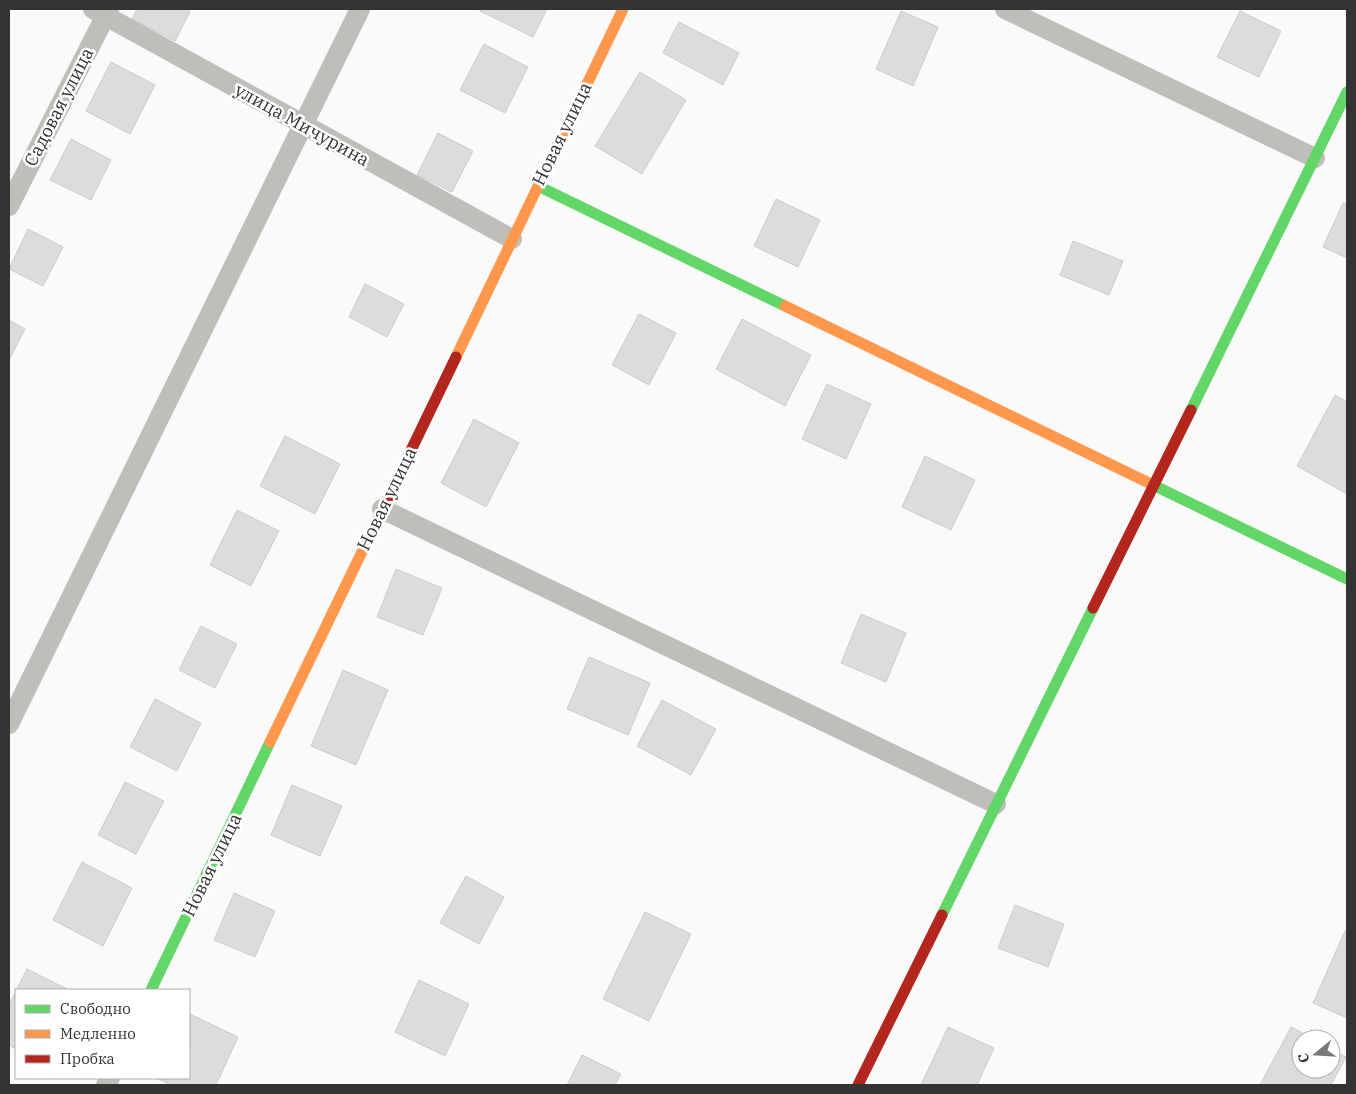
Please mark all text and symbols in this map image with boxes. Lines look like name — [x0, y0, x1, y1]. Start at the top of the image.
street label: Садовая улица — [19, 43, 98, 170]
street label: улица Мичурина — [231, 78, 374, 171]
street label: Новая улица — [527, 78, 597, 189]
street label: Новая улица — [352, 443, 422, 554]
street label: Новая улица — [177, 809, 247, 920]
legend — [15, 989, 190, 1079]
text: Свободно — [60, 999, 131, 1018]
text: Медленно — [60, 1024, 136, 1043]
north arrow — [1291, 1029, 1341, 1079]
text: Пробка — [60, 1049, 115, 1068]
text: С — [1294, 1051, 1314, 1065]

